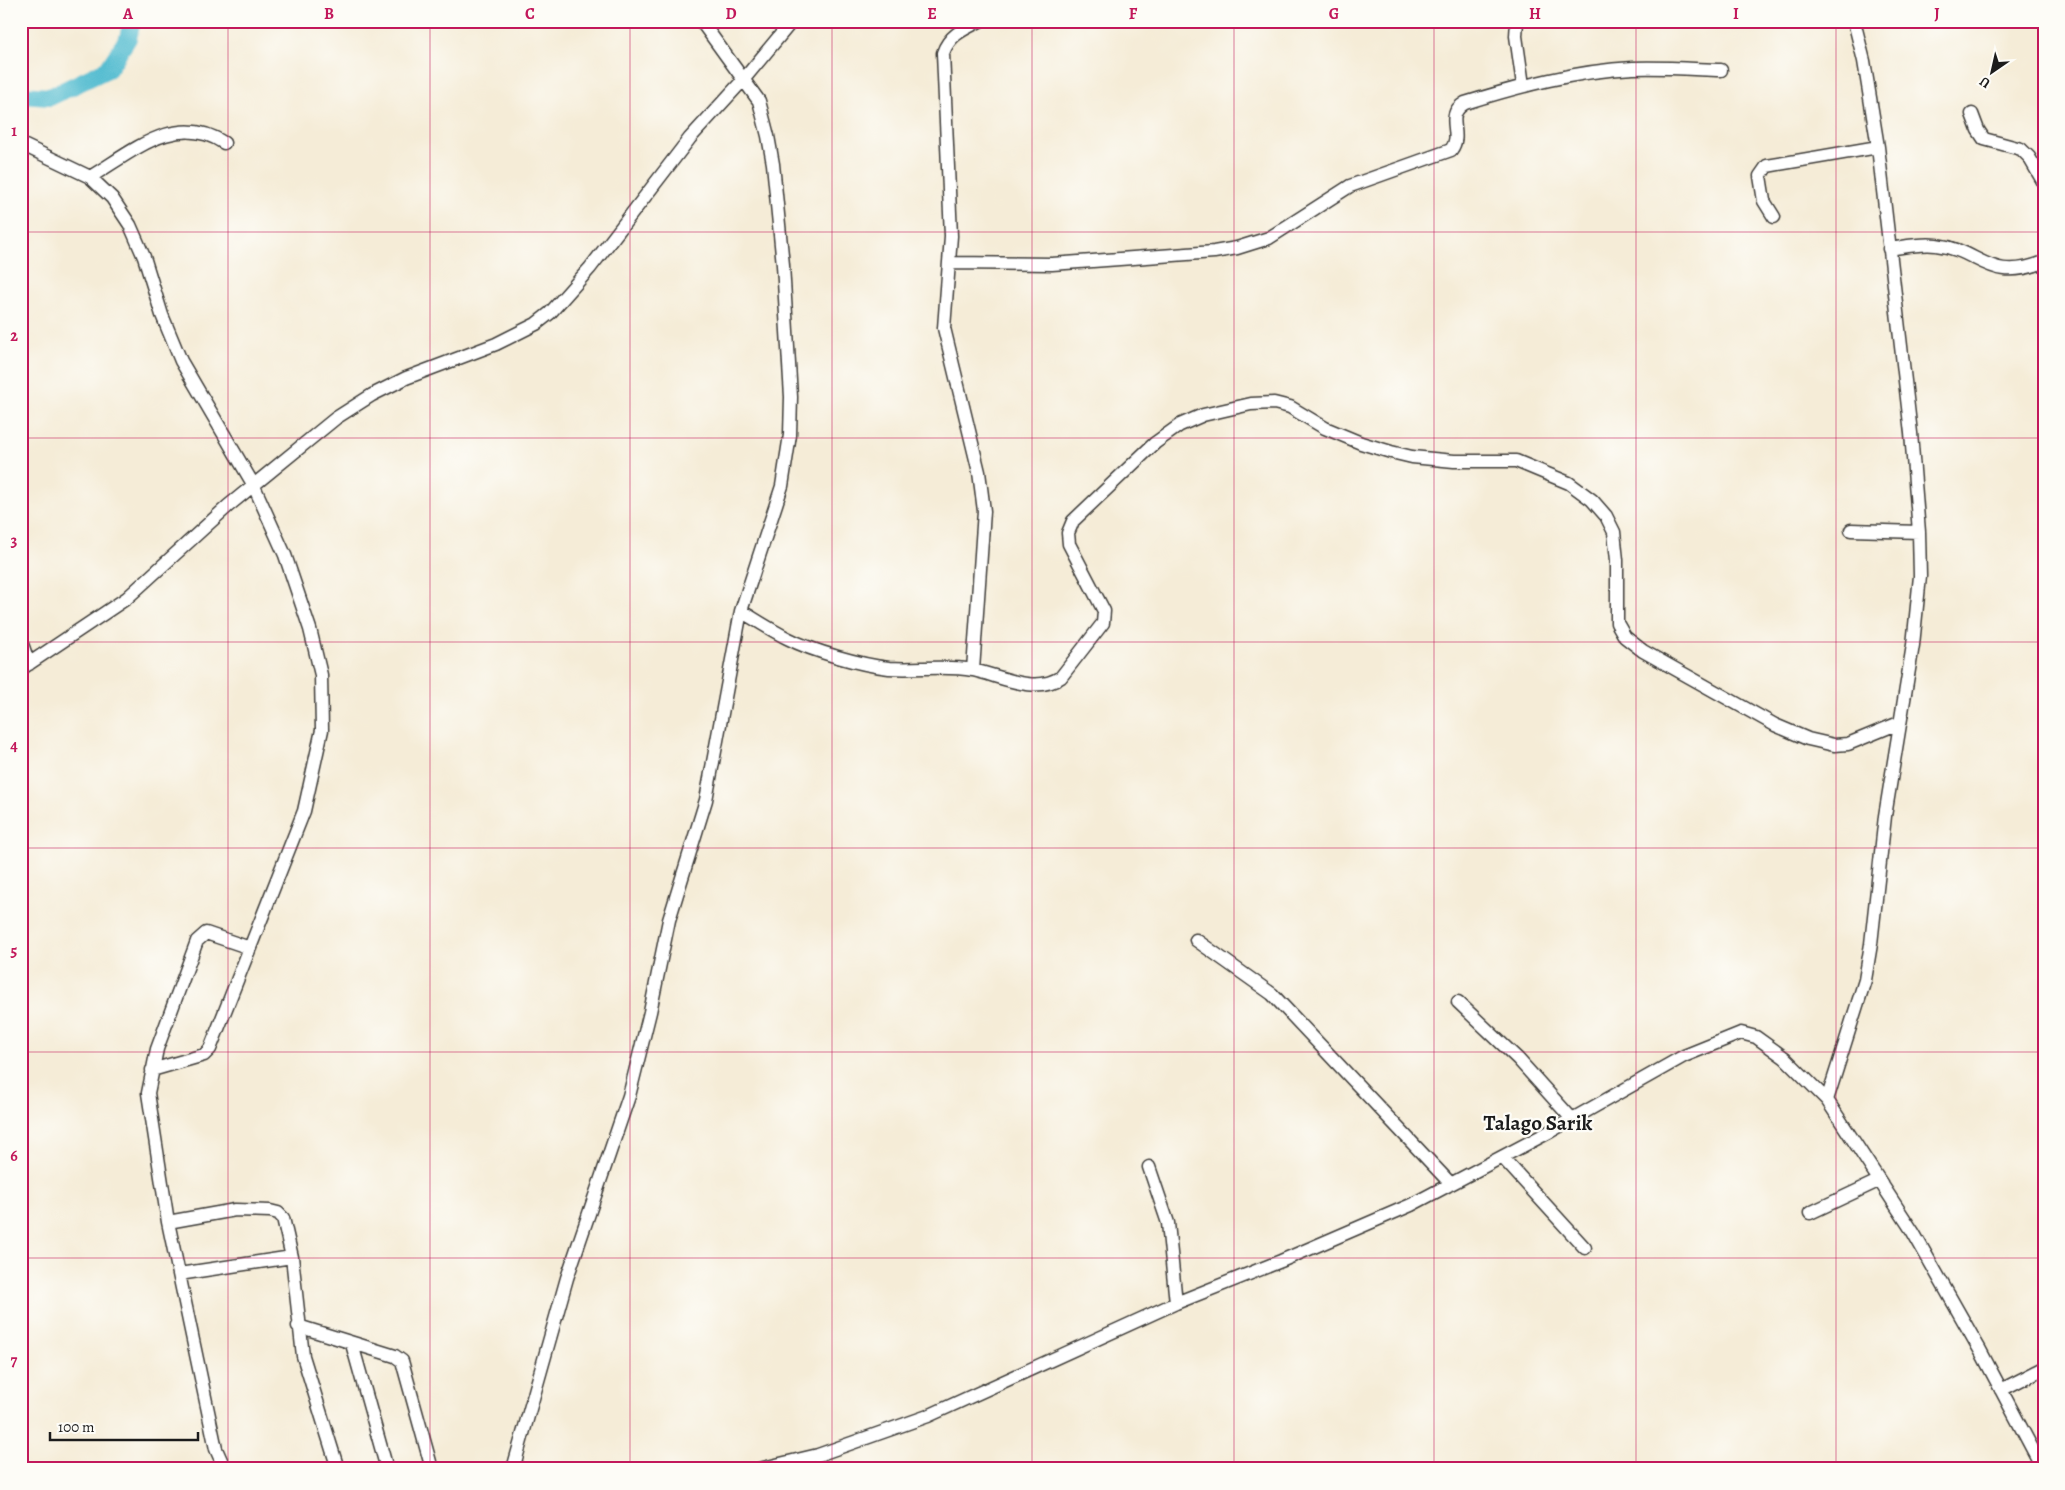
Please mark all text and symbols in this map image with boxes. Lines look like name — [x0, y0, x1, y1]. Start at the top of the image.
text: A — [122, 3, 134, 25]
text: B — [324, 3, 334, 25]
text: C — [525, 3, 535, 25]
text: D — [725, 3, 737, 25]
text: E — [927, 3, 937, 25]
text: F — [1129, 3, 1138, 25]
text: G — [1329, 3, 1339, 25]
text: H — [1529, 3, 1541, 25]
text: I — [1733, 3, 1739, 25]
text: J — [1934, 3, 1940, 25]
north arrow — [1968, 48, 2018, 98]
text: U — [1976, 72, 1994, 93]
text: 1 — [11, 120, 17, 142]
text: 2 — [10, 325, 18, 347]
text: 3 — [11, 530, 18, 552]
text: 4 — [10, 735, 18, 757]
text: 5 — [11, 940, 18, 962]
district label: Talago Sarik — [1484, 1109, 1593, 1137]
text: 6 — [10, 1145, 18, 1167]
text: 7 — [11, 1350, 18, 1372]
scale bar — [50, 1410, 198, 1442]
text: 100 m — [58, 1417, 95, 1437]

